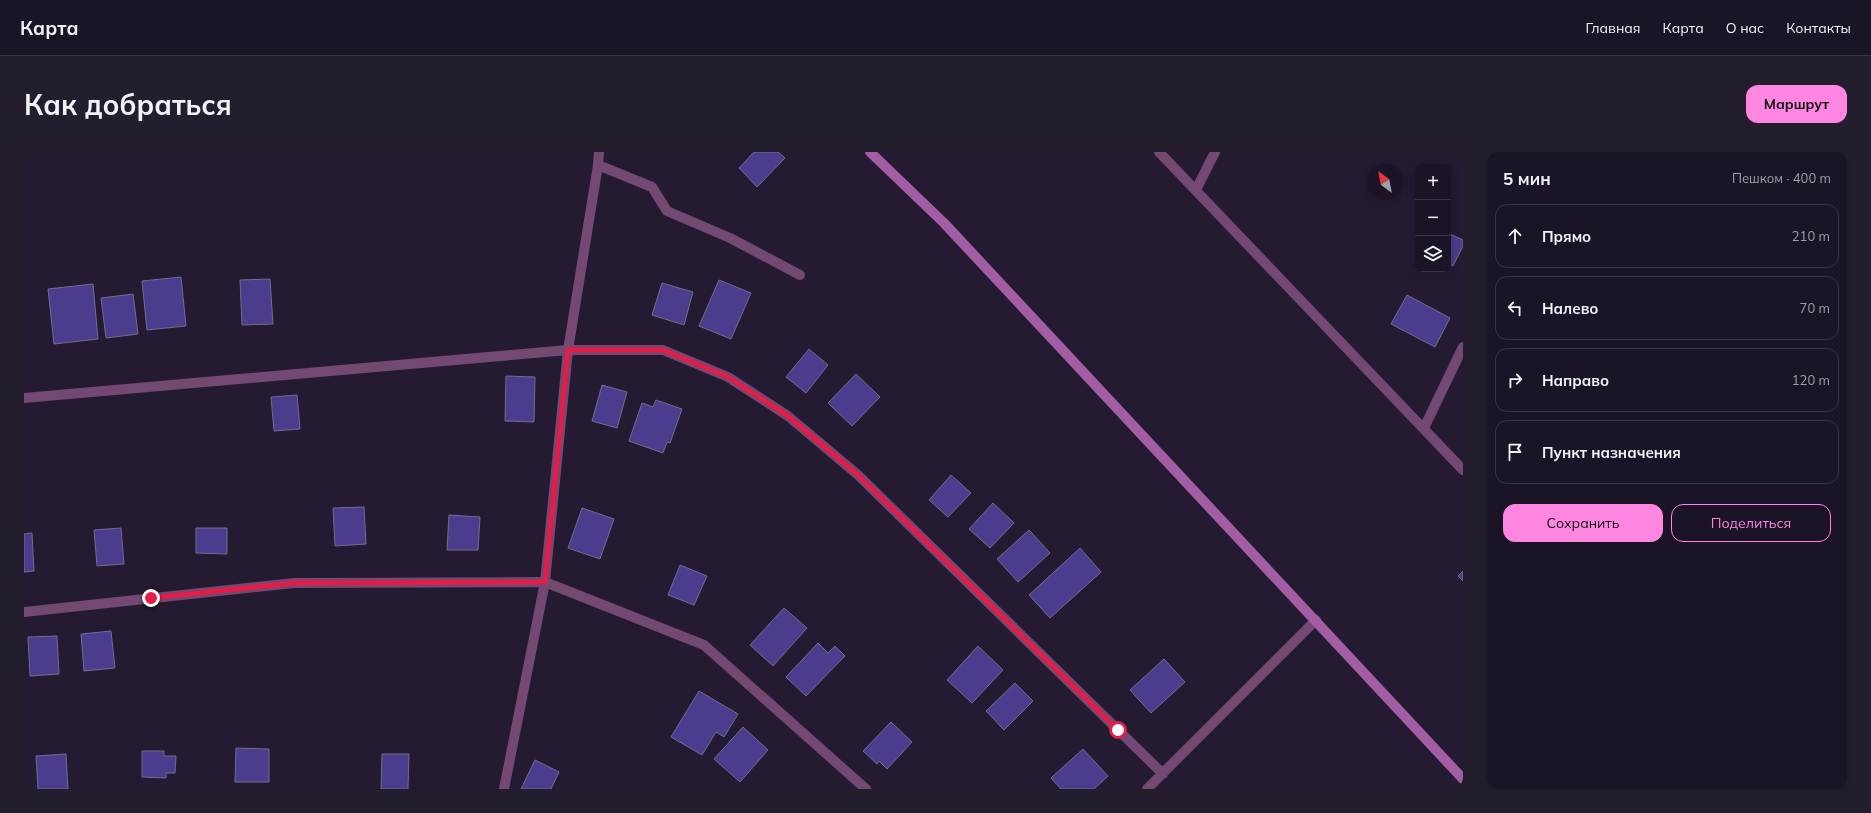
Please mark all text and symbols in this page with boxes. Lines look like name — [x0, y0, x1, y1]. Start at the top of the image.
text: Карта — [20, 16, 78, 40]
text: Главная — [1586, 19, 1641, 37]
text: Карта — [1663, 19, 1704, 37]
text: О нас — [1726, 19, 1764, 37]
text: Контакты — [1786, 19, 1851, 37]
button: Маршрут — [1746, 85, 1847, 123]
text: Как добраться — [24, 87, 232, 122]
north arrow — [1367, 164, 1403, 200]
map controls — [1415, 164, 1451, 272]
button: + — [1415, 164, 1451, 200]
text: 5 мин — [1503, 168, 1551, 189]
text: Пешком · 400 m — [1732, 170, 1831, 186]
button: − — [1415, 200, 1451, 236]
icon: ahead — [1504, 225, 1526, 247]
text: Прямо — [1542, 227, 1591, 246]
text: 210 m — [1792, 228, 1830, 244]
button: layers — [1415, 236, 1451, 272]
icon: left — [1504, 297, 1526, 319]
text: Налево — [1542, 299, 1598, 318]
text: 70 m — [1800, 300, 1830, 316]
icon: right — [1504, 369, 1526, 391]
text: Направо — [1542, 371, 1609, 390]
text: 120 m — [1792, 372, 1830, 388]
icon: arrive — [1504, 441, 1526, 463]
text: Пункт назначения — [1542, 443, 1681, 462]
button: Сохранить — [1503, 504, 1663, 542]
button: Поделиться — [1671, 504, 1831, 542]
route end — [142, 589, 160, 607]
route start — [1109, 721, 1127, 739]

